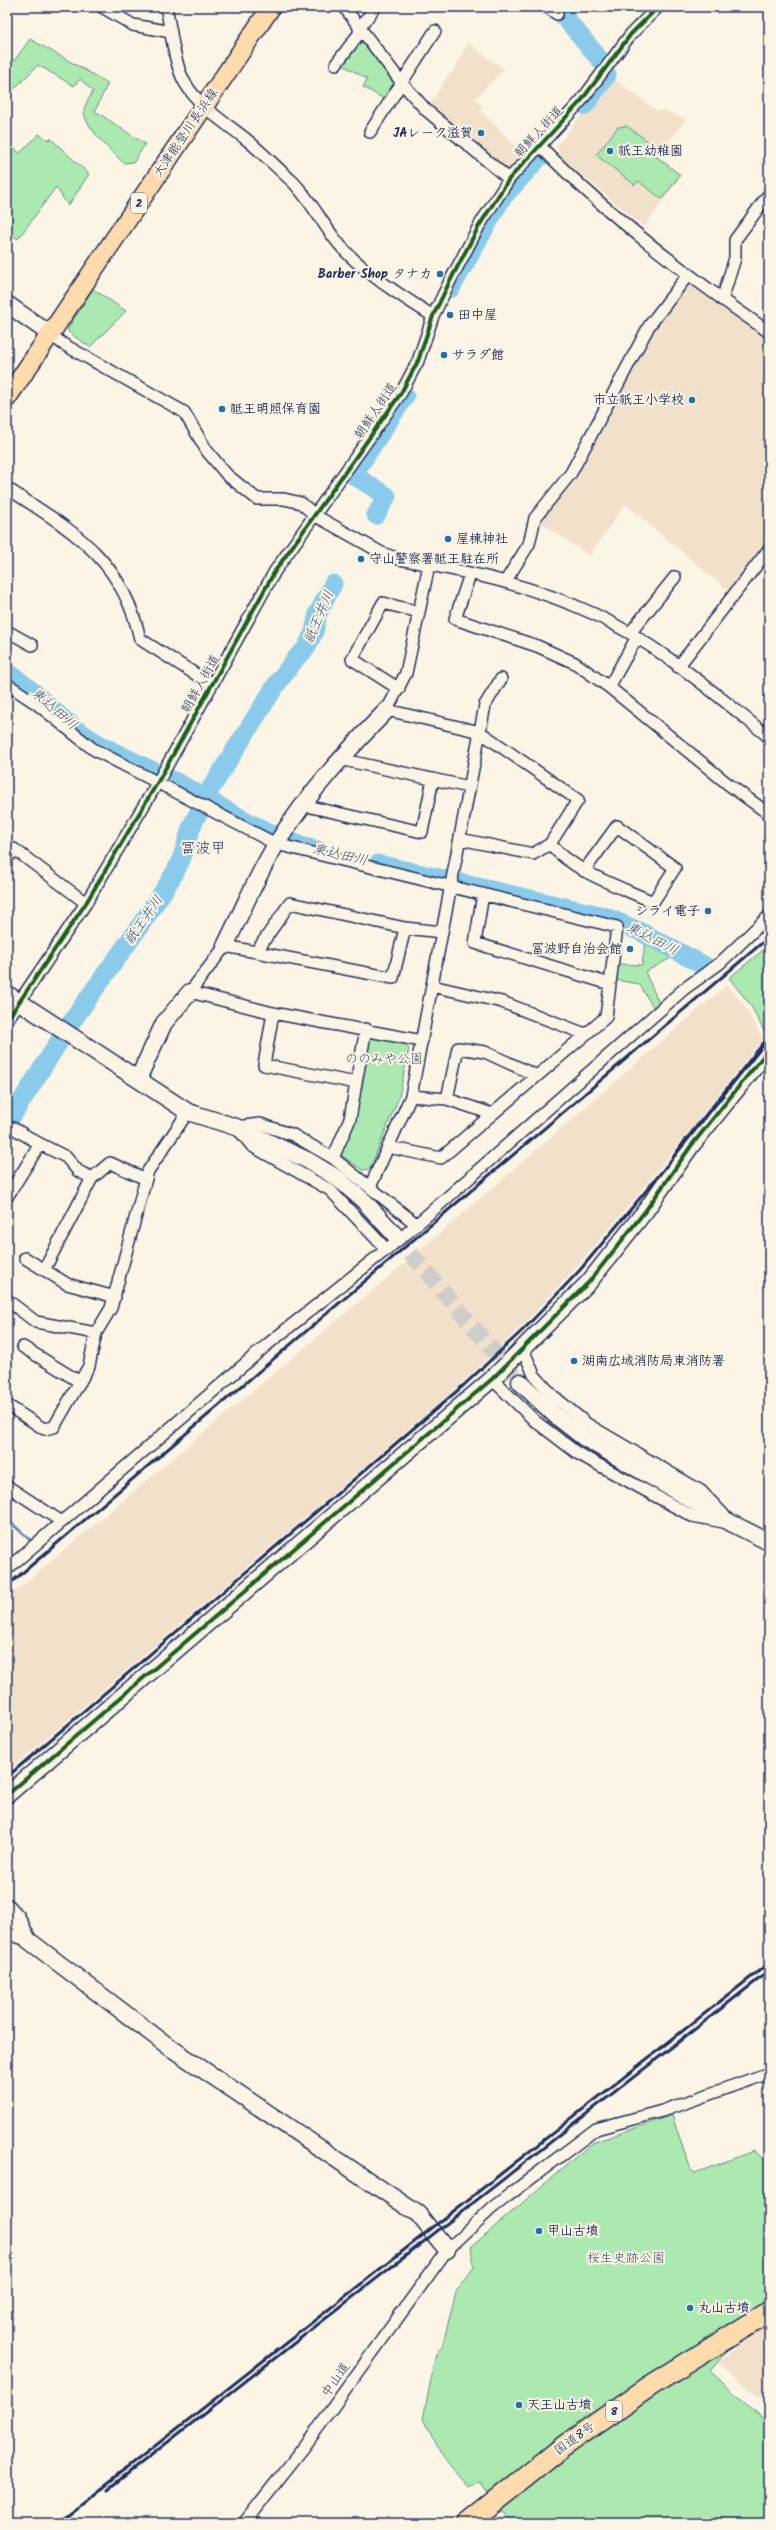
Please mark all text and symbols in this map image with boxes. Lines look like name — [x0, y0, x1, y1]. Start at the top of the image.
street label: 大津能登川長浜線 — [148, 83, 224, 182]
street label: 朝鮮人街道 — [509, 101, 569, 163]
place label: JAレーク滋賀 — [393, 123, 473, 144]
marker: JAレーク滋賀 — [476, 128, 486, 138]
place label: 祇王幼稚園 — [618, 141, 683, 162]
marker: 祇王幼稚園 — [605, 146, 615, 156]
road number: 2 — [131, 193, 147, 213]
place label: Barber Shop タナカ — [318, 264, 432, 285]
marker: Barber Shop タナカ — [435, 269, 445, 279]
place label: 田中屋 — [458, 305, 497, 326]
marker: 田中屋 — [445, 310, 455, 320]
place label: サラダ館 — [452, 345, 504, 366]
marker: サラダ館 — [439, 350, 449, 360]
street label: 朝鮮人街道 — [349, 378, 403, 444]
place label: 市立祇王小学校 — [593, 390, 684, 411]
marker: 市立祇王小学校 — [687, 395, 697, 405]
place label: 祗王明照保育園 — [230, 399, 321, 420]
marker: 祗王明照保育園 — [217, 404, 227, 414]
place label: 屋棟神社 — [456, 529, 508, 550]
marker: 屋棟神社 — [443, 534, 453, 544]
place label: 守山警察署祗王駐在所 — [369, 549, 499, 570]
marker: 守山警察署祗王駐在所 — [356, 554, 366, 564]
water label: 祇王井川 — [298, 587, 340, 647]
street label: 朝鮮人街道 — [176, 650, 226, 718]
water label: 東込田川 — [26, 682, 82, 736]
district label: 冨波甲 — [180, 837, 226, 861]
water label: 東込田川 — [310, 838, 370, 872]
water label: 祇王井川 — [119, 891, 169, 949]
place label: シライ電子 — [635, 901, 700, 922]
marker: シライ電子 — [703, 906, 713, 916]
water label: 東込田川 — [622, 916, 682, 962]
place label: 冨波野自治会館 — [531, 939, 622, 960]
marker: 冨波野自治会館 — [625, 944, 635, 954]
park label: ののみや公園 — [345, 1049, 423, 1070]
place label: 湖南広域消防局東消防署 — [582, 1351, 725, 1372]
marker: 湖南広域消防局東消防署 — [569, 1356, 579, 1366]
place label: 甲山古墳 — [547, 2221, 599, 2242]
marker: 甲山古墳 — [534, 2226, 544, 2236]
park label: 桜生史跡公園 — [587, 2248, 665, 2269]
place label: 丸山古墳 — [698, 2298, 750, 2319]
marker: 丸山古墳 — [685, 2303, 695, 2313]
street label: 中山道 — [316, 2358, 356, 2402]
place label: 天王山古墳 — [527, 2395, 592, 2416]
marker: 天王山古墳 — [514, 2400, 524, 2410]
road number: 8 — [606, 2401, 622, 2421]
street label: 国道8号 — [550, 2417, 600, 2461]

